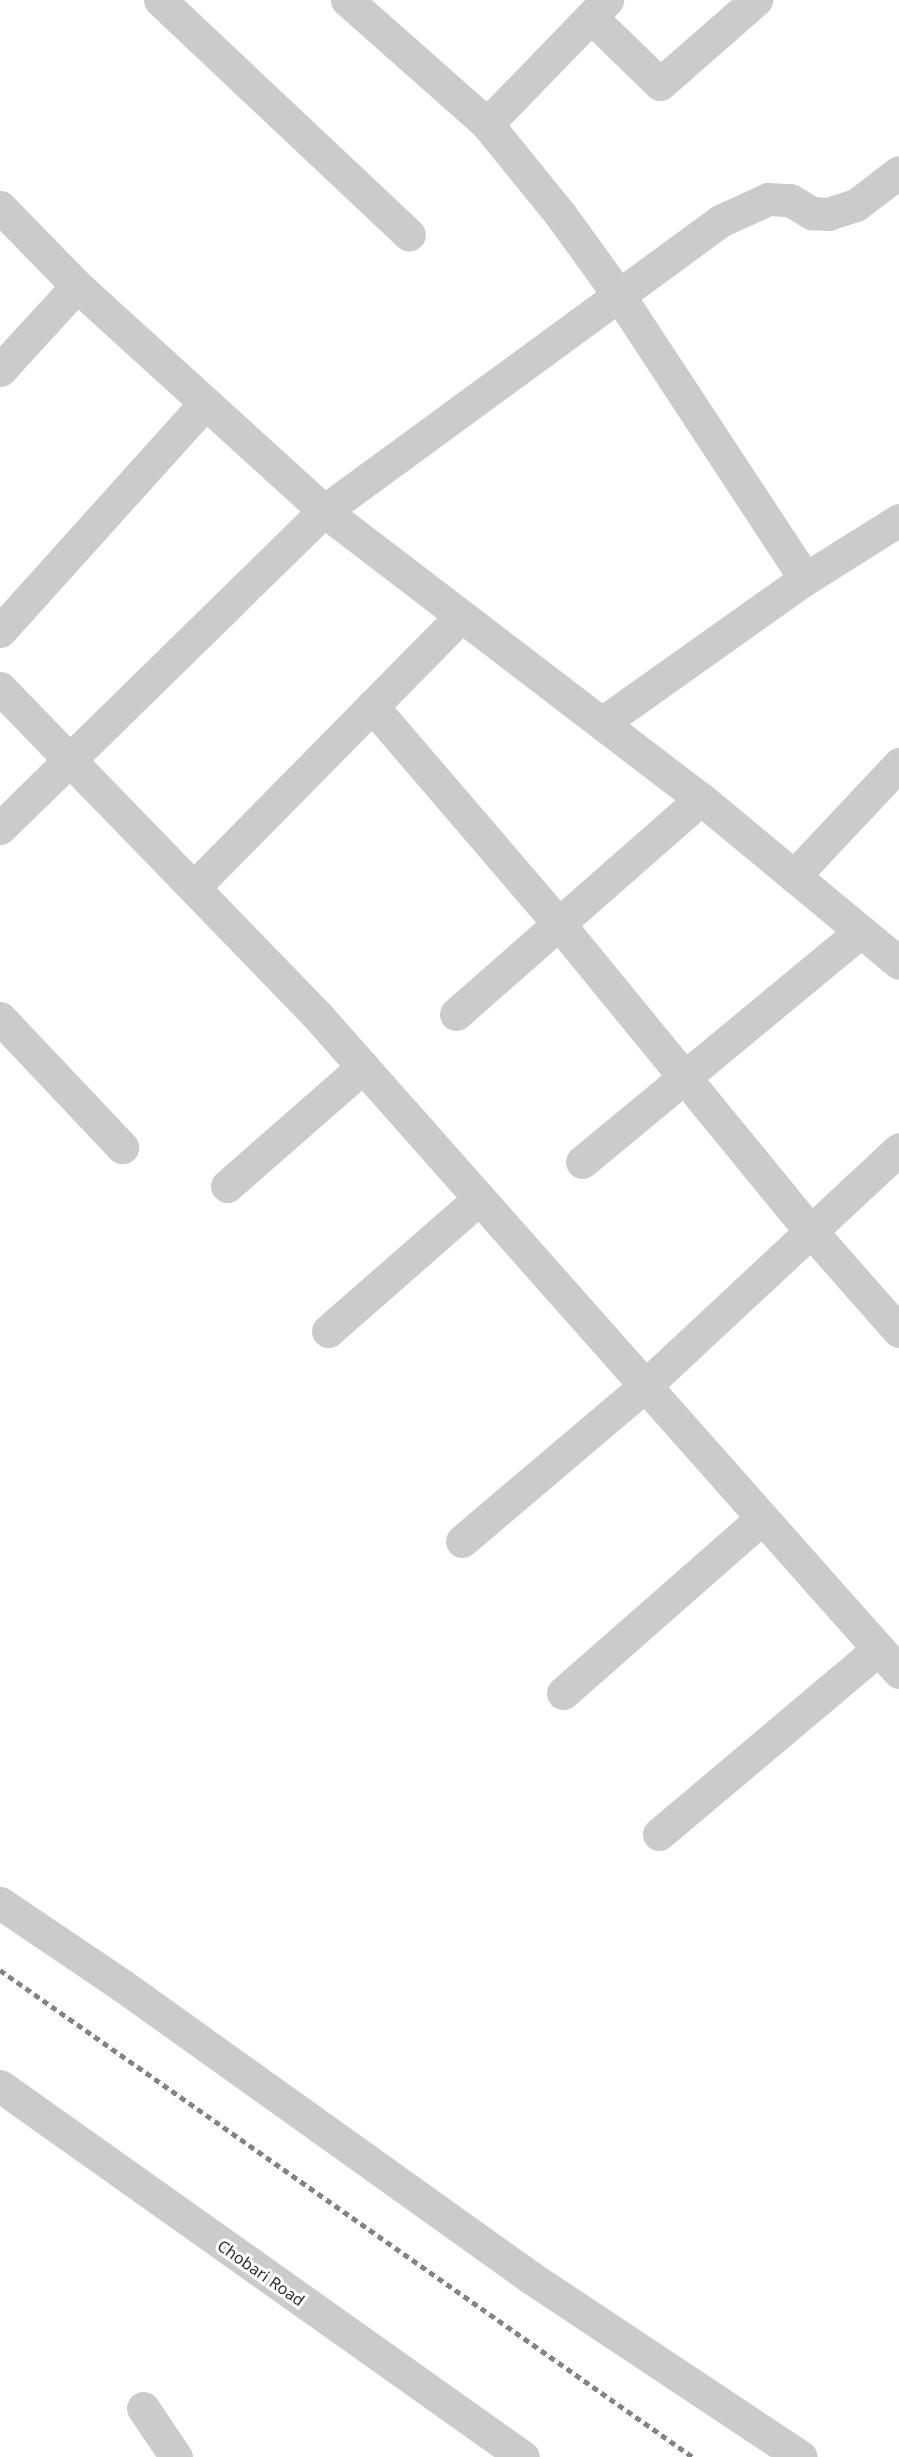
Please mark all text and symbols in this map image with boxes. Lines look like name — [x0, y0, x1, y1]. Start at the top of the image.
street label: Chobari Road — [214, 2236, 308, 2310]

